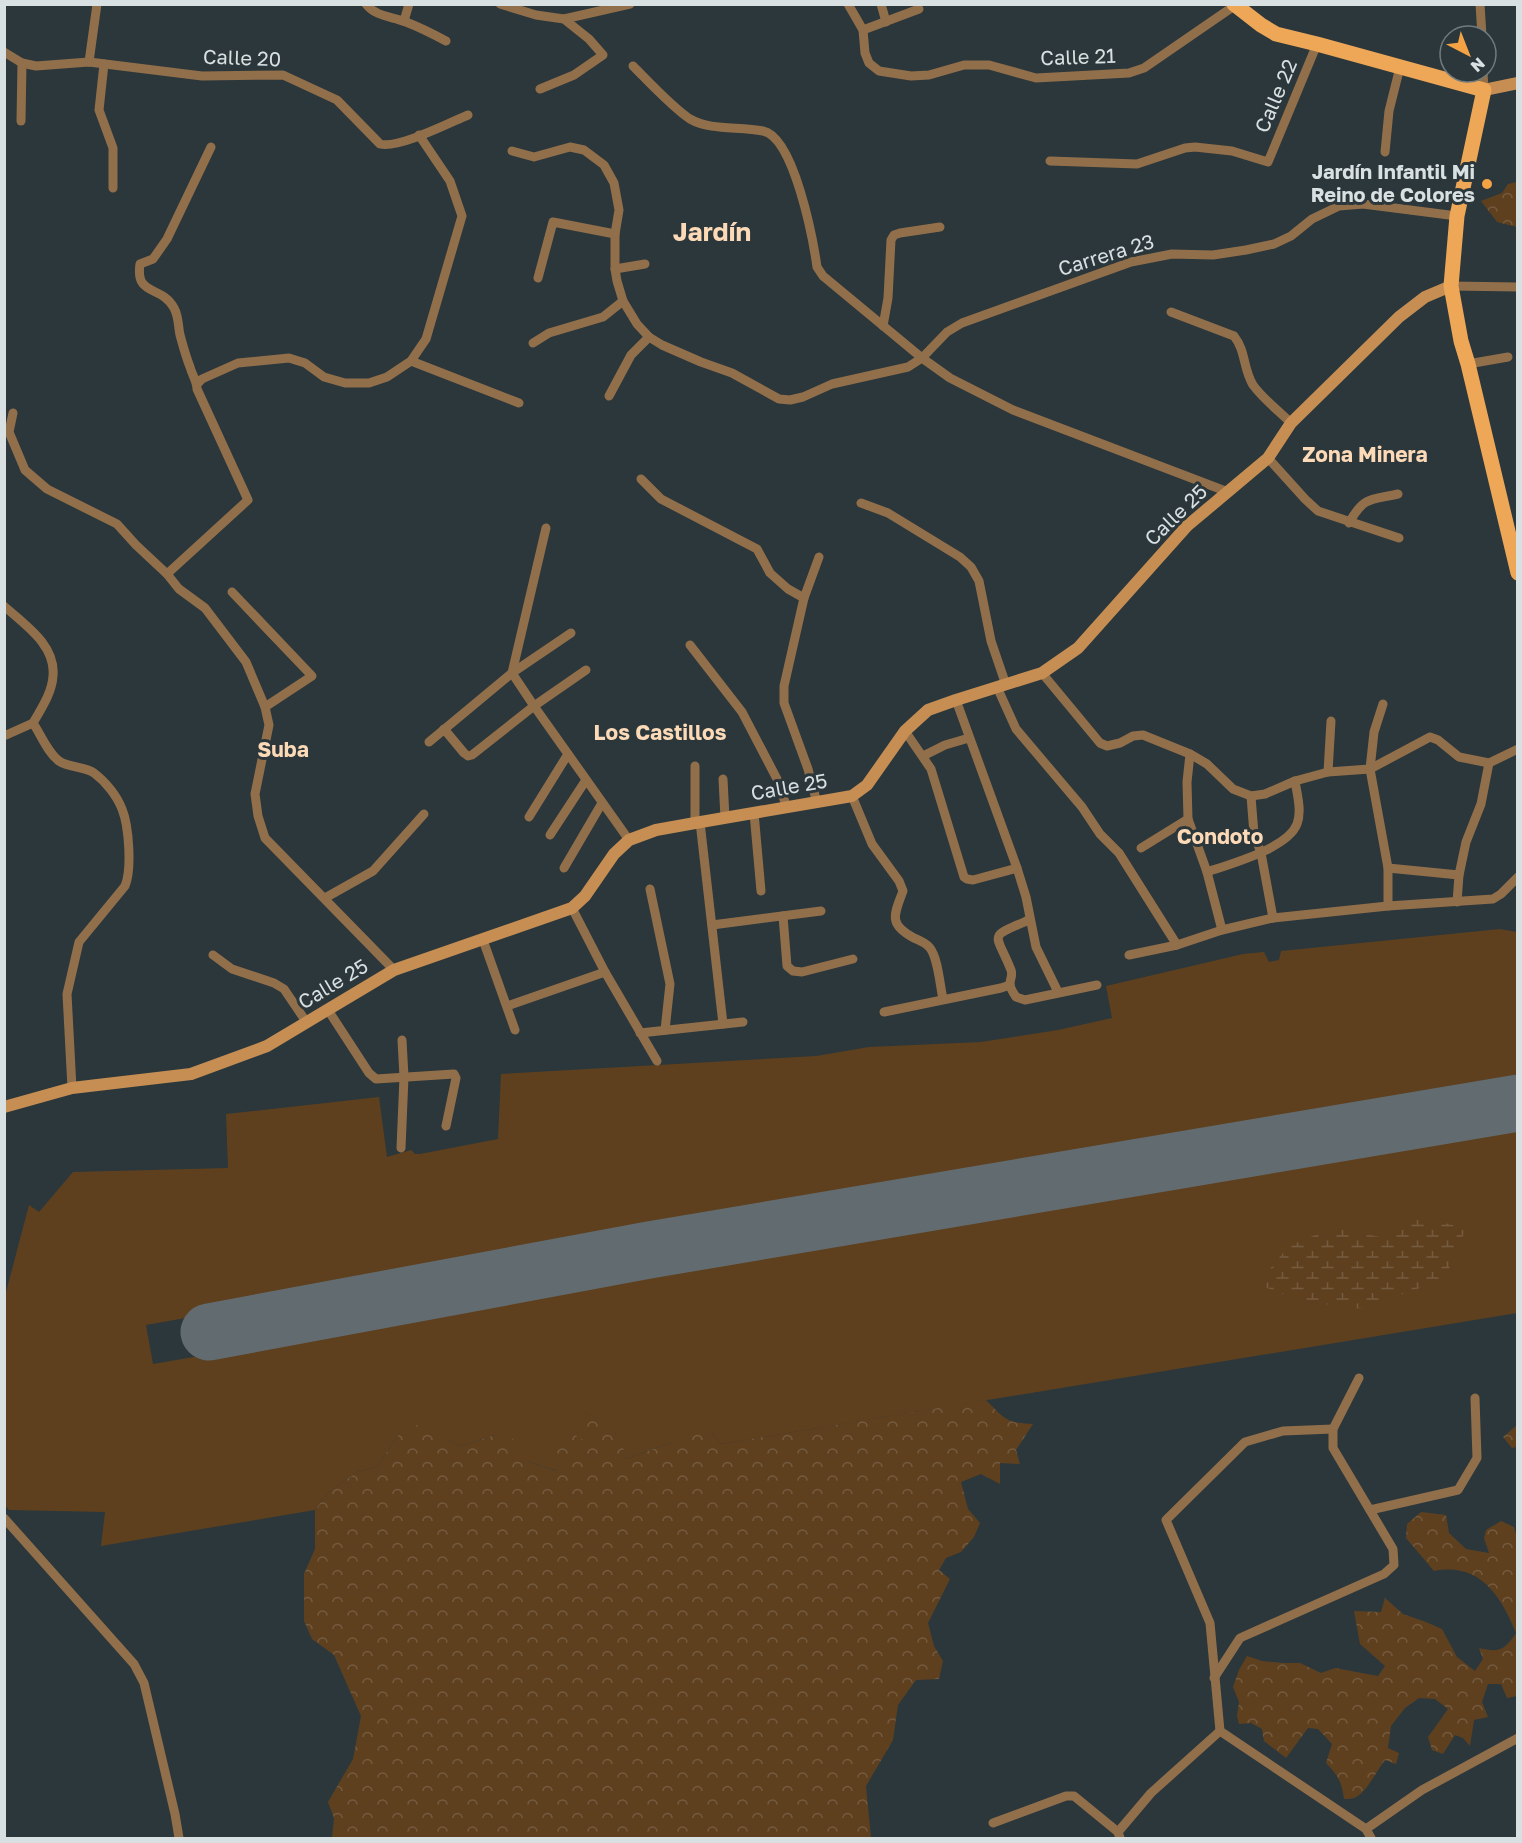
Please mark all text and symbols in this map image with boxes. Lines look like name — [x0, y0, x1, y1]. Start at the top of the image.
north arrow — [1438, 24, 1498, 84]
street label: Calle 21 — [1040, 43, 1116, 69]
street label: Calle 20 — [203, 44, 281, 70]
text: N — [1467, 54, 1489, 77]
street label: Calle 22 — [1249, 55, 1301, 136]
place label: Jardín Infantil Mi Reino de Colores — [1311, 159, 1475, 206]
marker: Jardín Infantil Mi Reino de Colores — [1480, 177, 1494, 191]
district label: Jardín — [673, 216, 751, 247]
street label: Carrera 23 — [1055, 228, 1157, 280]
district label: Zona Minera — [1302, 441, 1428, 467]
street label: Calle 25 — [1139, 479, 1211, 550]
district label: Los Castillos — [594, 719, 727, 745]
district label: Suba — [257, 736, 309, 762]
street label: Calle 25 — [749, 767, 829, 805]
district label: Condoto — [1177, 823, 1263, 849]
street label: Calle 25 — [293, 953, 372, 1013]

